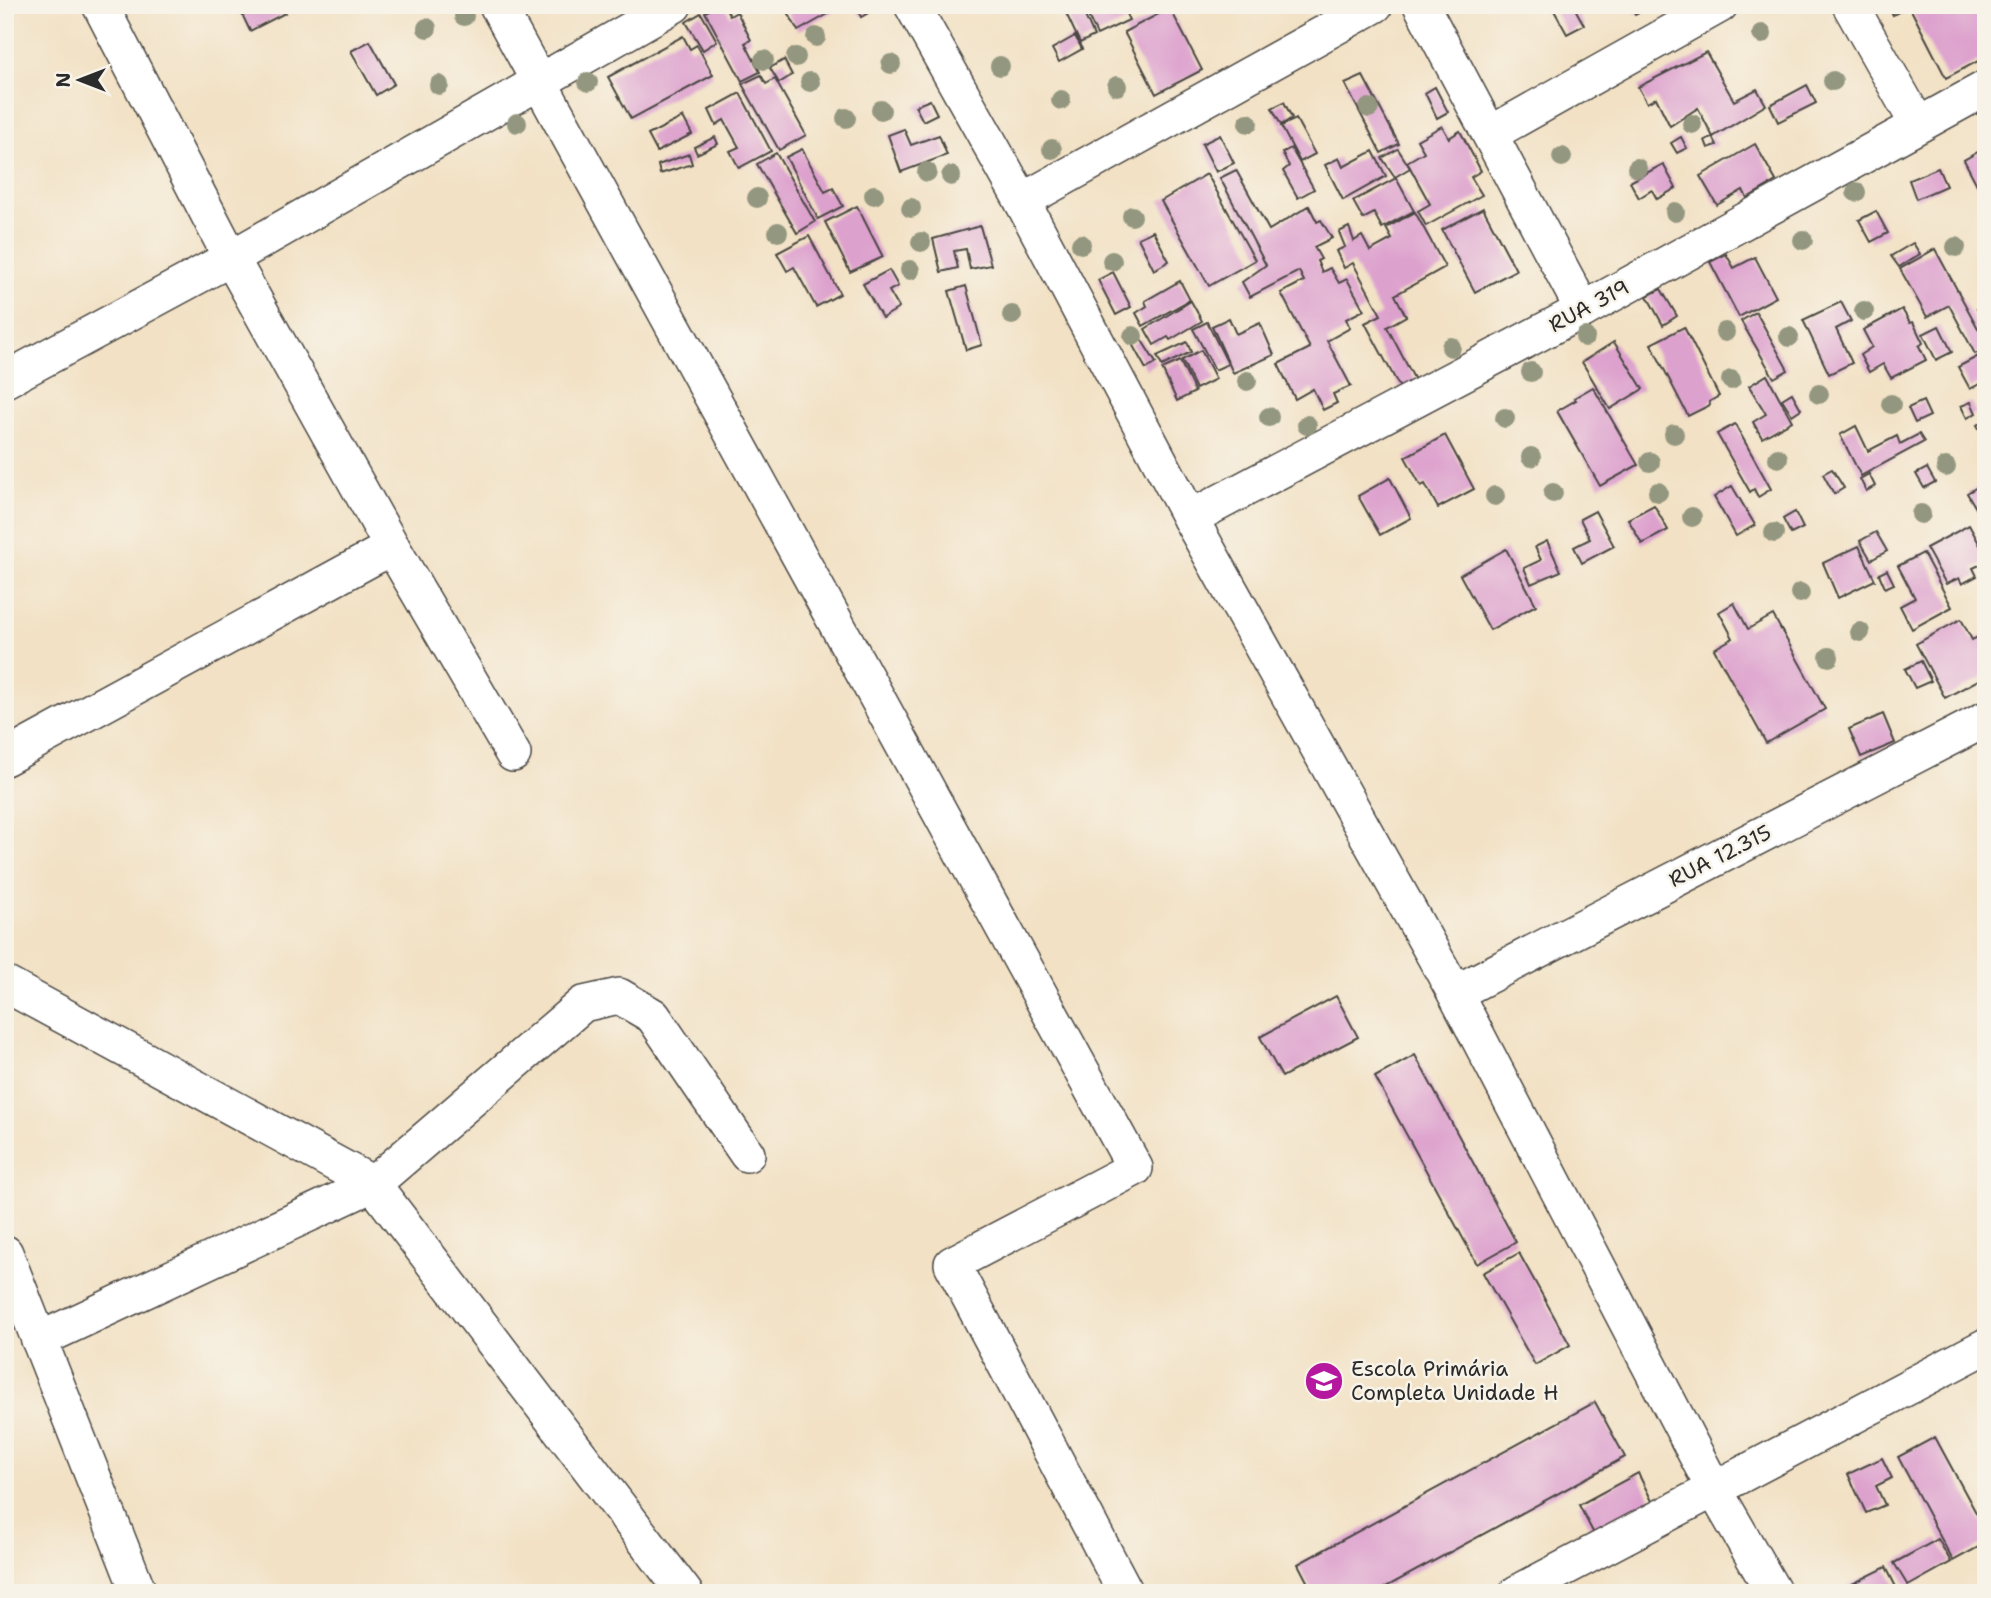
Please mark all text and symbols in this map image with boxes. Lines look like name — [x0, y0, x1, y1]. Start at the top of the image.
north arrow — [46, 46, 116, 116]
text: N — [51, 72, 76, 88]
street label: RUA 319 — [1544, 273, 1634, 339]
street label: RUA 12.315 — [1664, 818, 1776, 894]
place label: Escola Primária Completa Unidade H — [1351, 1355, 1559, 1407]
school or university icon: Escola Primária Completa Unidade H — [1303, 1360, 1345, 1402]

